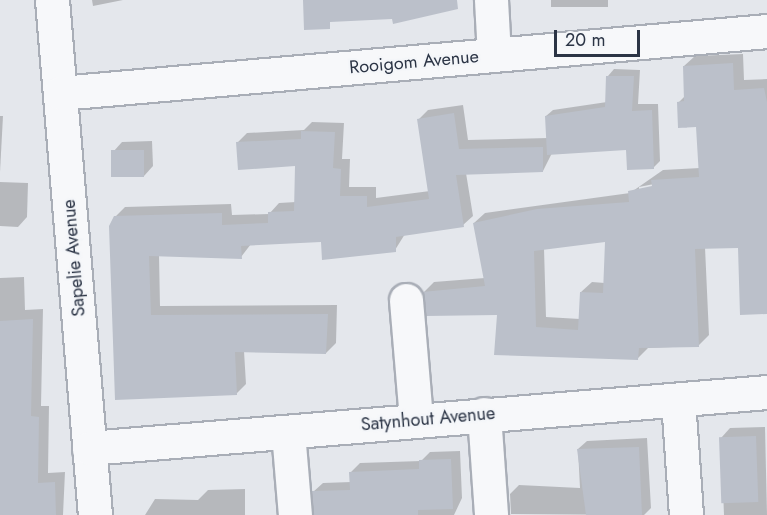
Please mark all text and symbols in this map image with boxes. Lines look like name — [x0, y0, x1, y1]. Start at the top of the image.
scale bar — [557, 18, 642, 56]
text: 20 m — [565, 27, 605, 53]
street label: Rooigom Avenue — [348, 46, 480, 78]
street label: Sapelie Avenue — [58, 198, 90, 318]
street label: Satynhout Avenue — [360, 402, 496, 436]

